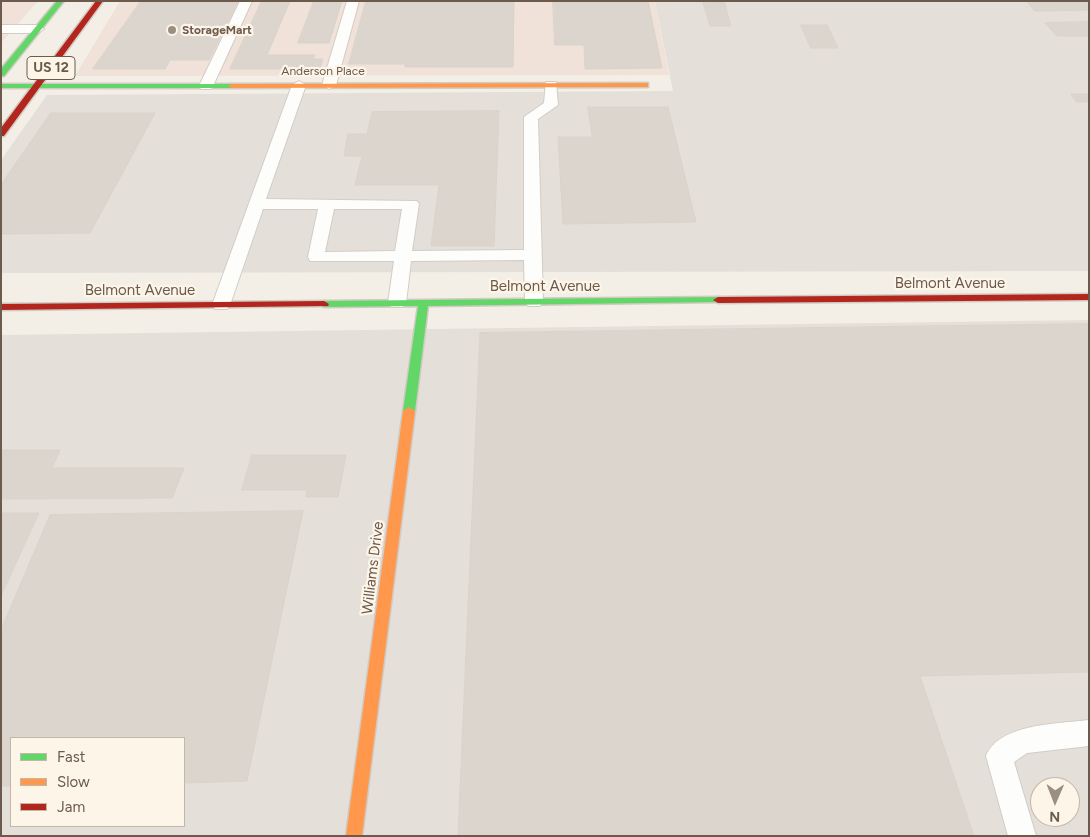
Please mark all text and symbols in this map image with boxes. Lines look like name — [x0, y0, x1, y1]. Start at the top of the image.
place label: StorageMart — [182, 23, 252, 37]
marker: StorageMart — [166, 24, 178, 36]
road number: US 12 — [27, 56, 75, 80]
street label: Anderson Place — [281, 64, 365, 78]
street label: Belmont Avenue — [895, 275, 1005, 293]
street label: Belmont Avenue — [490, 278, 600, 296]
street label: Belmont Avenue — [85, 282, 195, 300]
street label: Williams Drive — [358, 520, 388, 616]
legend — [10, 737, 185, 827]
text: Fast — [57, 748, 85, 766]
text: Slow — [57, 773, 90, 791]
north arrow — [1030, 777, 1080, 827]
text: Jam — [57, 798, 85, 816]
text: N — [1049, 808, 1060, 825]

